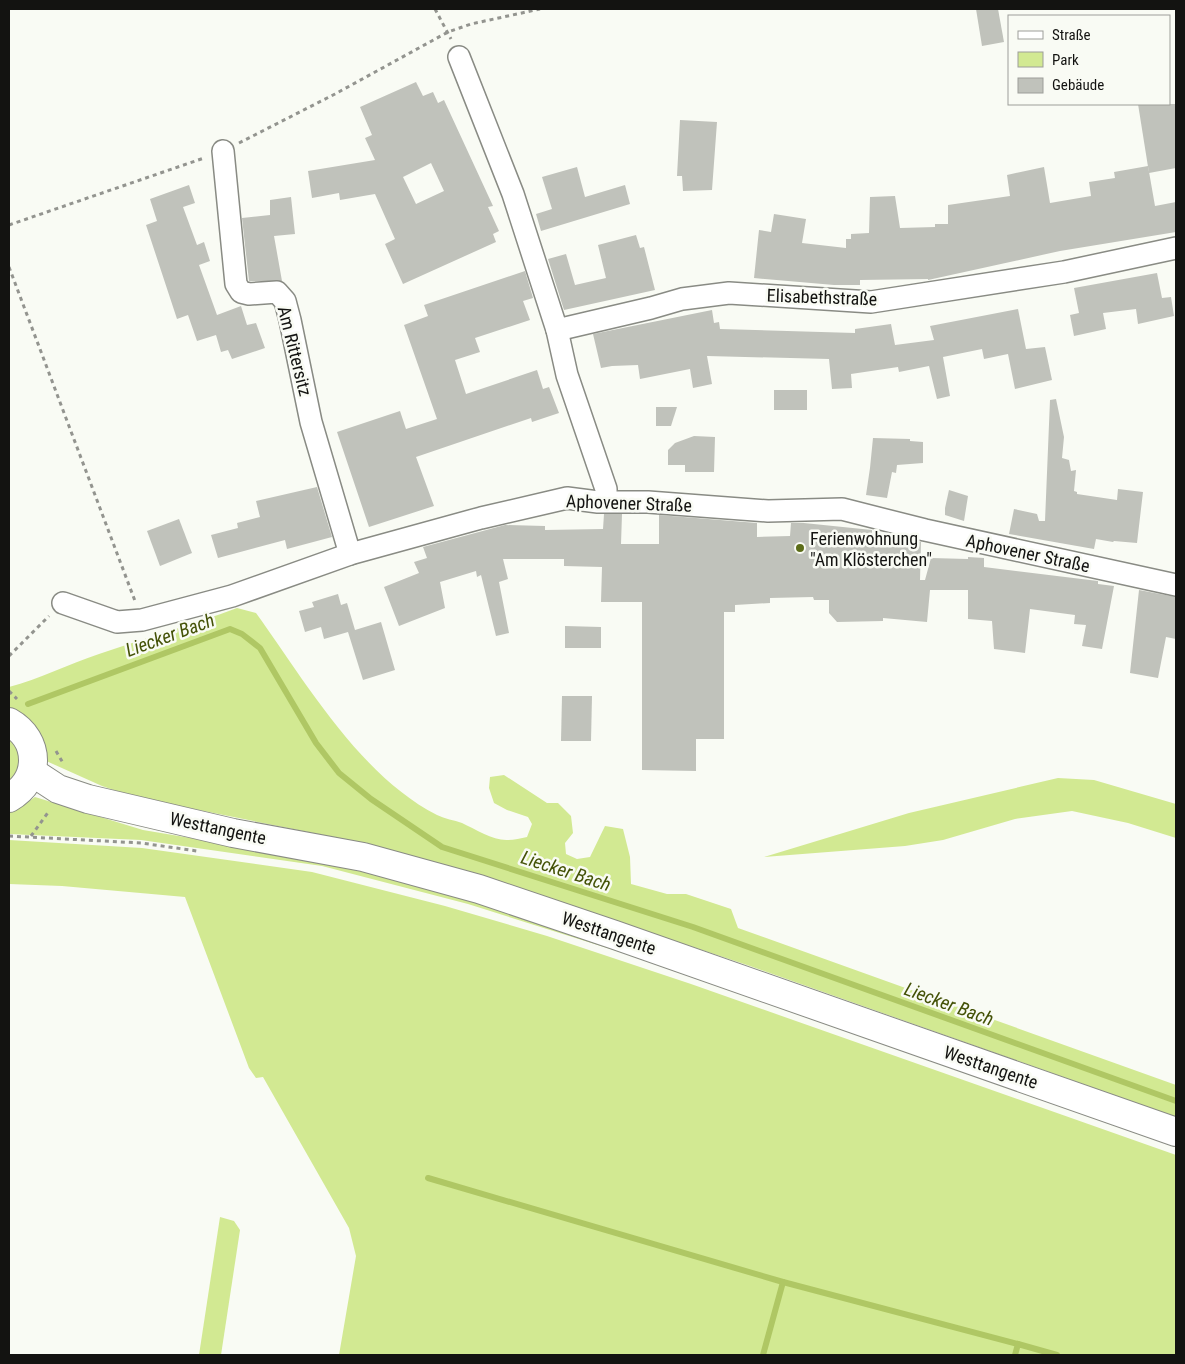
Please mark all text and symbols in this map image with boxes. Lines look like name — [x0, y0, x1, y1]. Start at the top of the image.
legend — [1008, 15, 1170, 105]
text: Straße — [1052, 26, 1091, 44]
text: Park — [1052, 51, 1079, 69]
text: Gebäude — [1052, 76, 1104, 94]
street label: Elisabethstraße — [766, 285, 878, 309]
street label: Am Rittersitz — [274, 304, 316, 398]
street label: Aphovener Straße — [566, 490, 692, 516]
place label: Ferienwohnung "Am Klösterchen" — [810, 528, 932, 570]
street label: Aphovener Straße — [964, 530, 1092, 576]
marker: Ferienwohnung "Am Klösterchen" — [794, 542, 806, 554]
water label: Liecker Bach — [122, 608, 218, 662]
street label: Westtangente — [168, 808, 268, 848]
water label: Liecker Bach — [518, 846, 614, 896]
street label: Westtangente — [559, 907, 659, 959]
water label: Liecker Bach — [901, 977, 997, 1031]
street label: Westtangente — [941, 1041, 1041, 1093]

